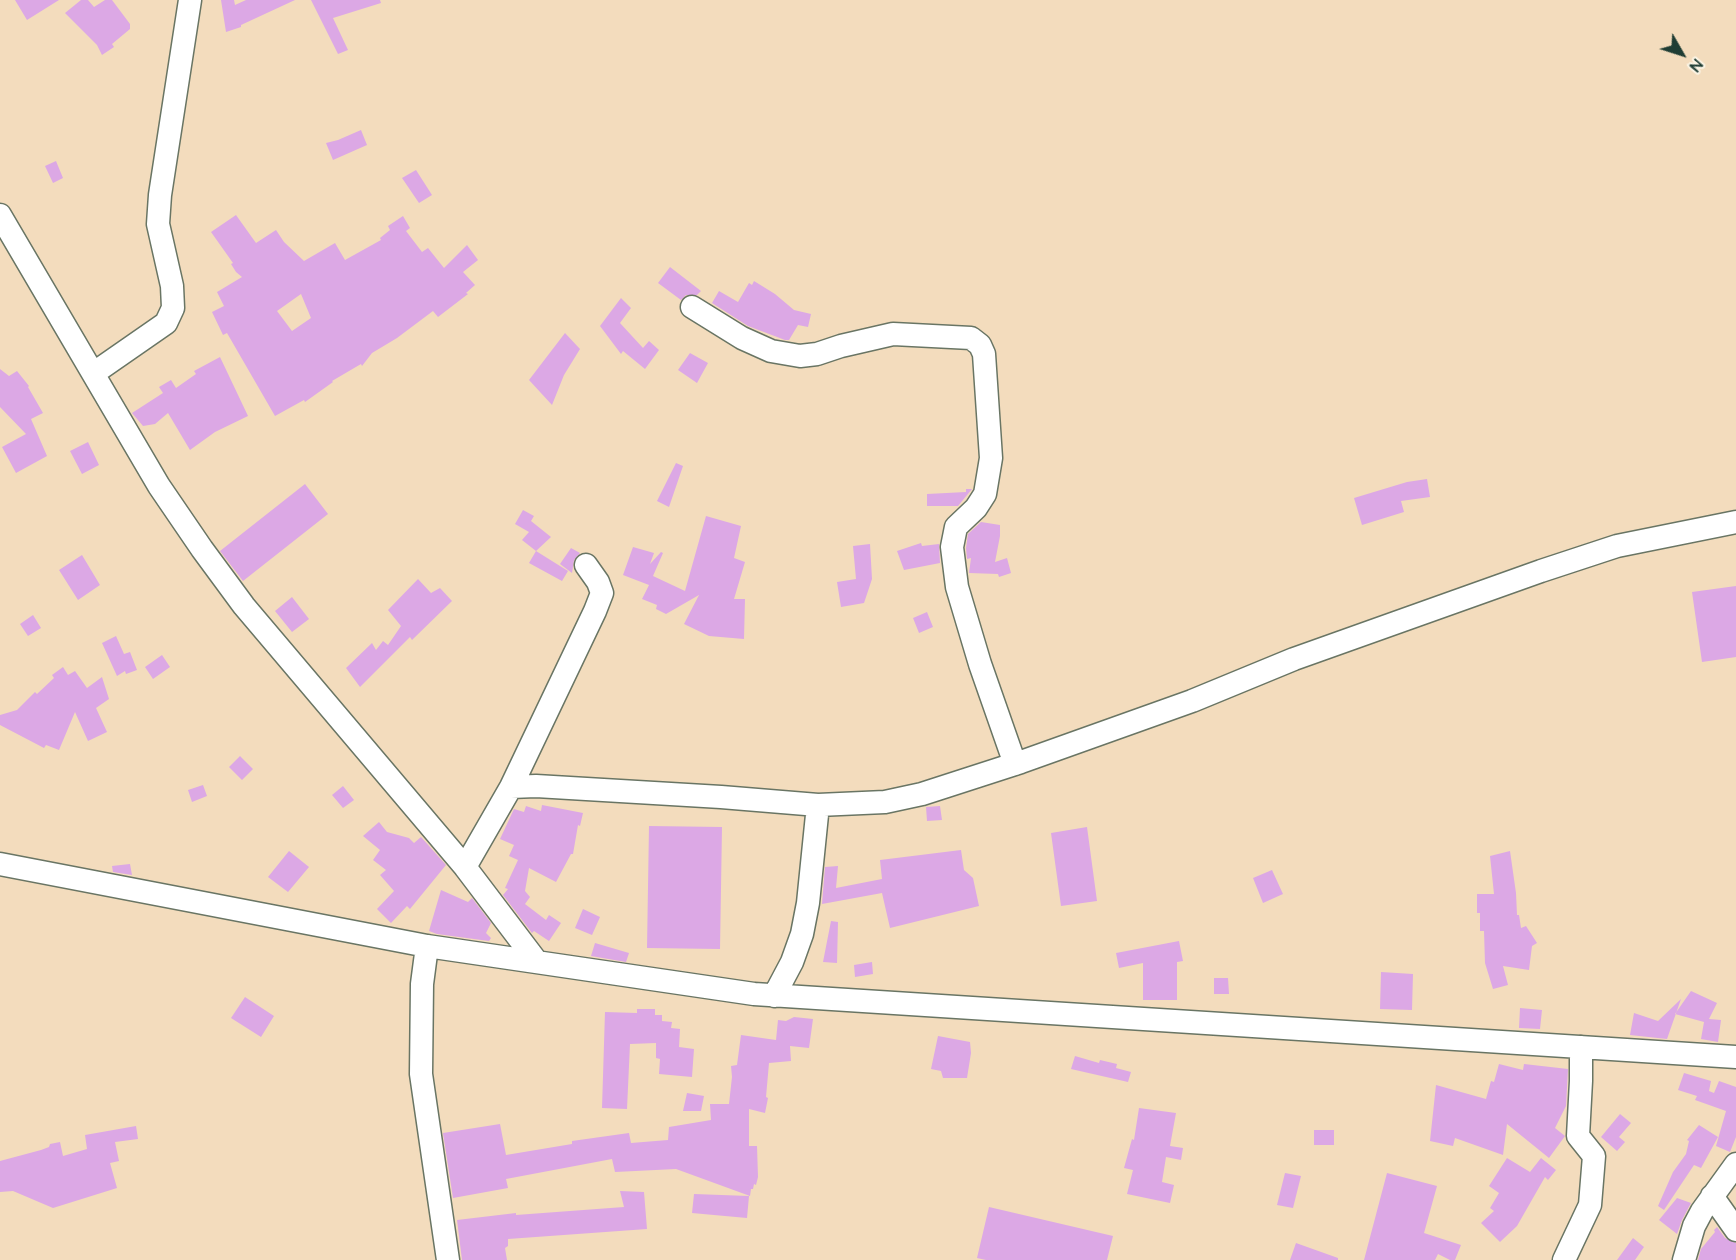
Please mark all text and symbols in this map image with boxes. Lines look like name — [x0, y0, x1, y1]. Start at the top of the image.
north arrow — [1652, 24, 1712, 84]
text: N — [1684, 55, 1708, 76]

